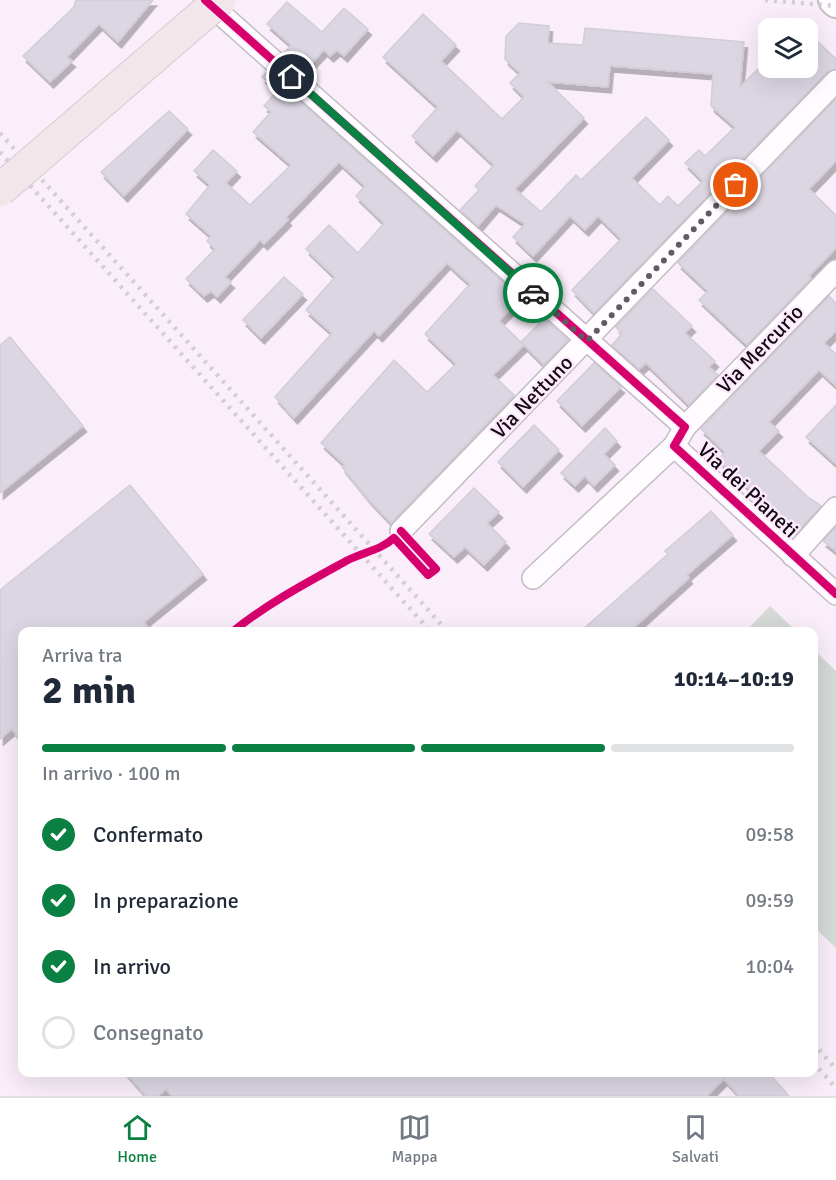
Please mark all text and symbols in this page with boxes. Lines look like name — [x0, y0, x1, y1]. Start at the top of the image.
map controls — [758, 18, 818, 78]
button: layers — [758, 18, 818, 78]
pin — [266, 51, 317, 102]
icon: home — [275, 60, 308, 93]
pin — [710, 159, 761, 210]
icon: bag — [719, 168, 752, 201]
courier — [503, 263, 563, 323]
icon: car — [517, 277, 550, 310]
street label: Via Mercurio — [711, 299, 809, 399]
street label: Via Nettuno — [486, 350, 578, 444]
street label: Via dei Pianeti — [692, 437, 804, 543]
text: Arriva tra — [42, 643, 122, 668]
text: 10:14–10:19 — [674, 665, 794, 692]
text: 2 min — [42, 666, 136, 714]
text: In arrivo · 100 m — [42, 761, 180, 786]
icon: check — [42, 818, 75, 851]
text: Confermato — [93, 821, 203, 848]
text: 09:58 — [745, 822, 794, 847]
icon: check — [42, 884, 75, 917]
text: In preparazione — [93, 887, 239, 914]
text: 09:59 — [745, 888, 794, 913]
icon: check — [42, 950, 75, 983]
text: In arrivo — [93, 953, 171, 980]
text: 10:04 — [745, 954, 794, 979]
text: Consegnato — [93, 1019, 204, 1046]
tab: Home — [117, 1111, 157, 1167]
tab: Mappa — [391, 1111, 438, 1167]
tab: Salvati — [672, 1111, 719, 1167]

